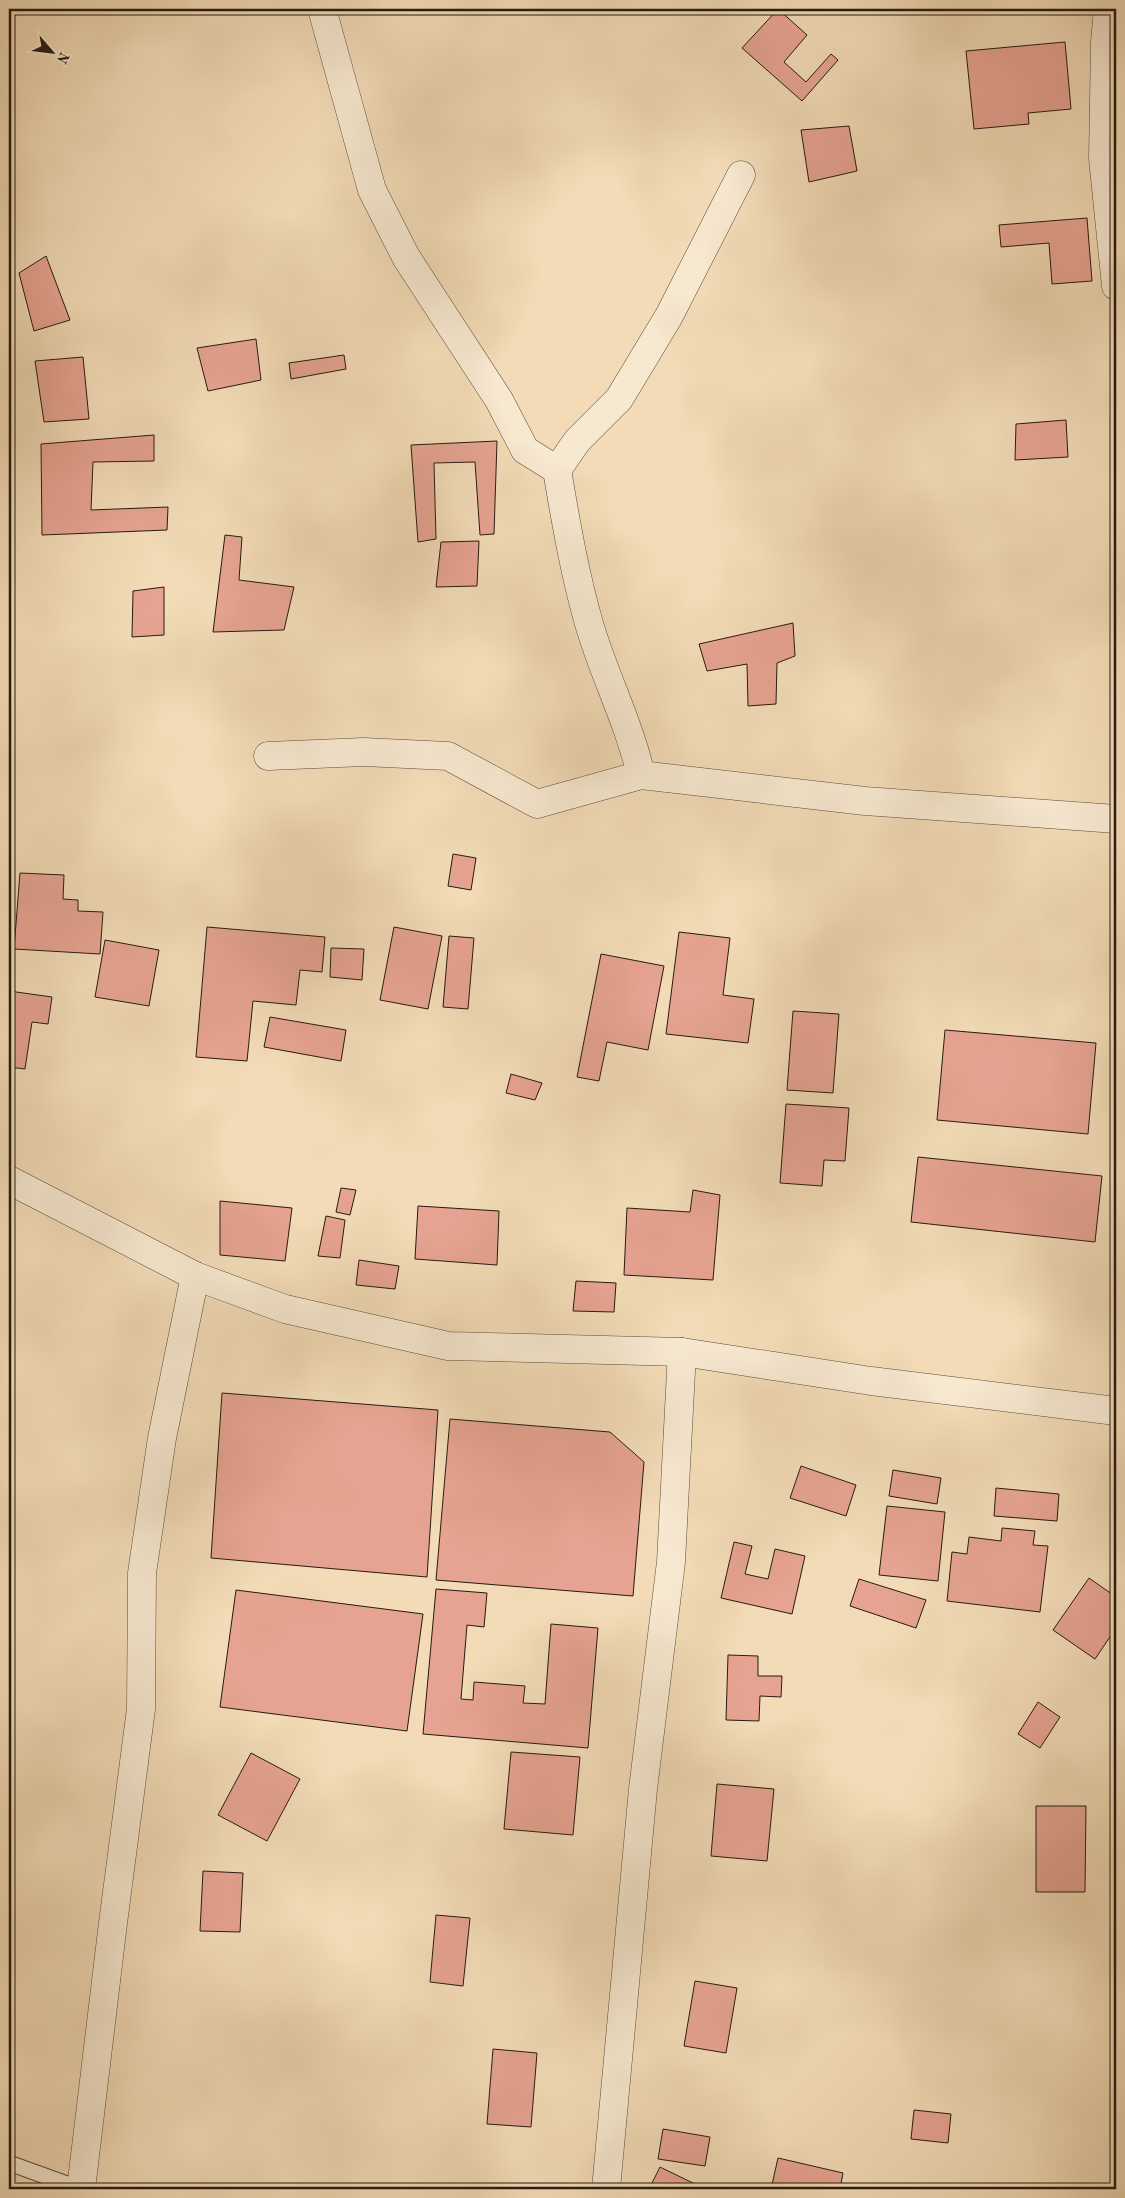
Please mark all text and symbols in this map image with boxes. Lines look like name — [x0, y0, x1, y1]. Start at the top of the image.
north arrow — [28, 28, 78, 78]
text: N — [54, 50, 71, 66]

